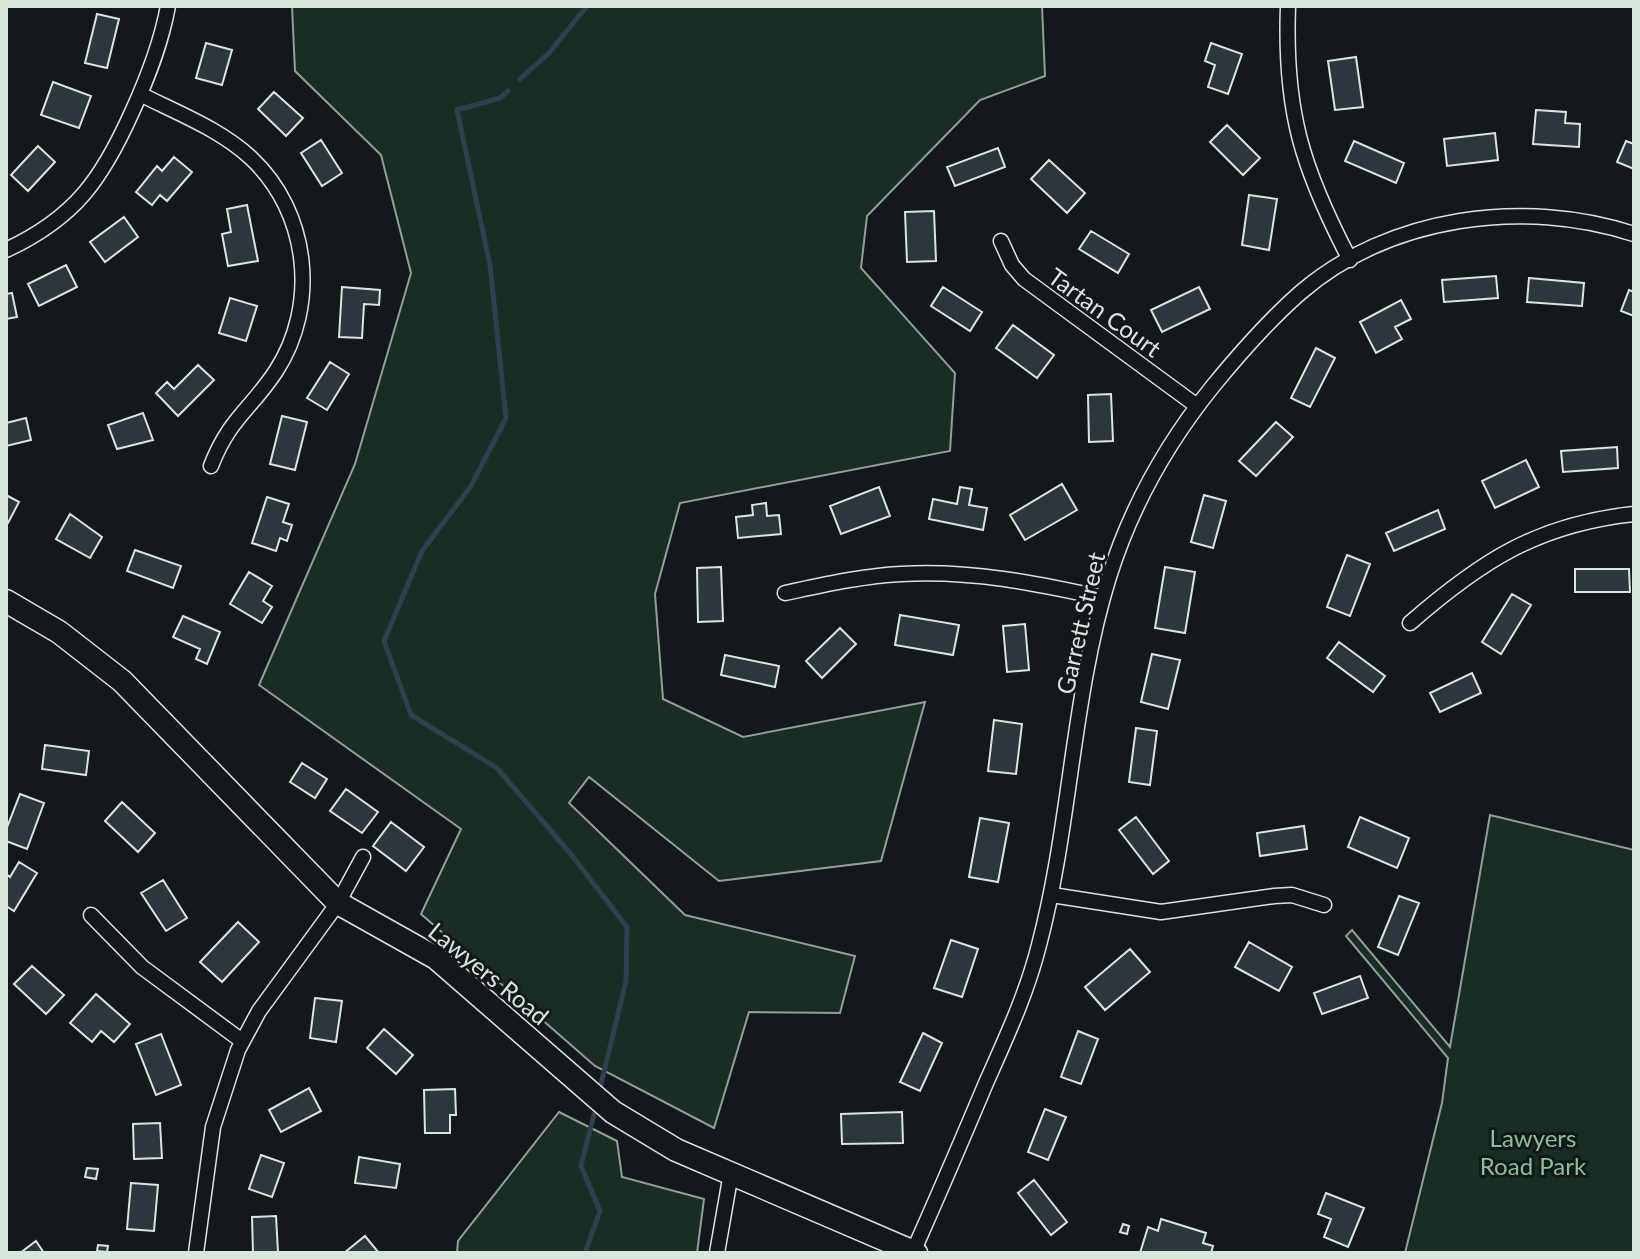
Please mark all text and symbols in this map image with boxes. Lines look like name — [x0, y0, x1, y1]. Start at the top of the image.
street label: Tartan Court — [1043, 261, 1167, 363]
street label: Garrett Street — [1050, 549, 1110, 697]
street label: Lawyers Road — [423, 916, 555, 1030]
park label: Lawyers Road Park — [1480, 1123, 1587, 1180]

